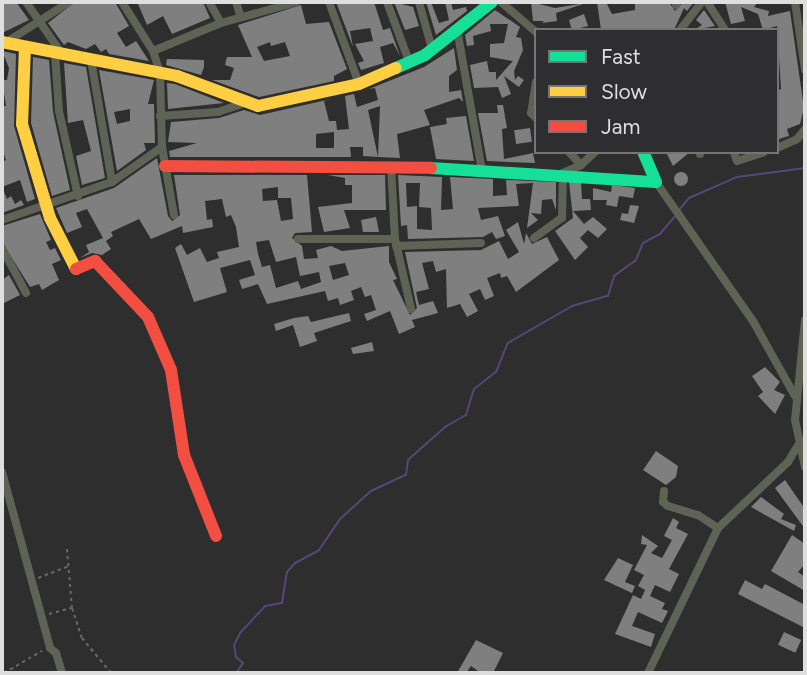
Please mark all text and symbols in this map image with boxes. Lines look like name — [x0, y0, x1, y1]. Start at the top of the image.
legend — [534, 28, 779, 154]
text: Fast — [601, 44, 641, 69]
text: Slow — [601, 79, 647, 104]
text: Jam — [601, 114, 640, 139]

